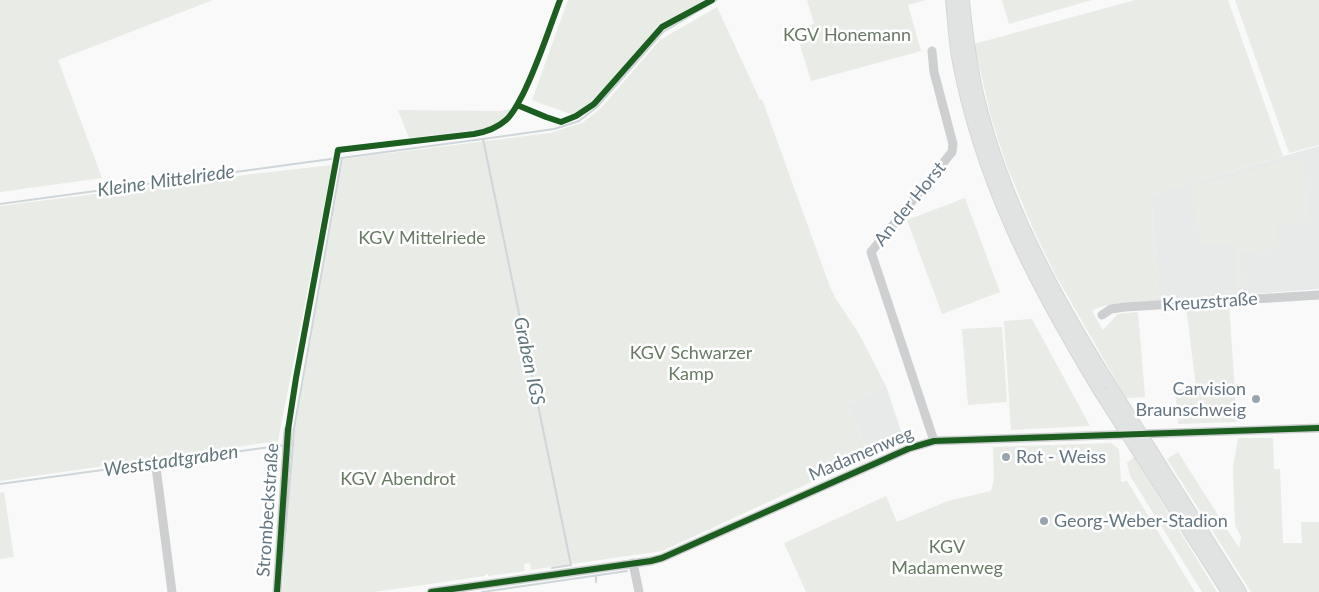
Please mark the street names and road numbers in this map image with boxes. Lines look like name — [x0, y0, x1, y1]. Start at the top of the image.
street label: An der Horst — [870, 158, 950, 250]
street label: Kreuzstraße — [1162, 288, 1258, 316]
street label: Madamenweg — [805, 422, 917, 486]
street label: Strombeckstraße — [253, 442, 283, 578]

